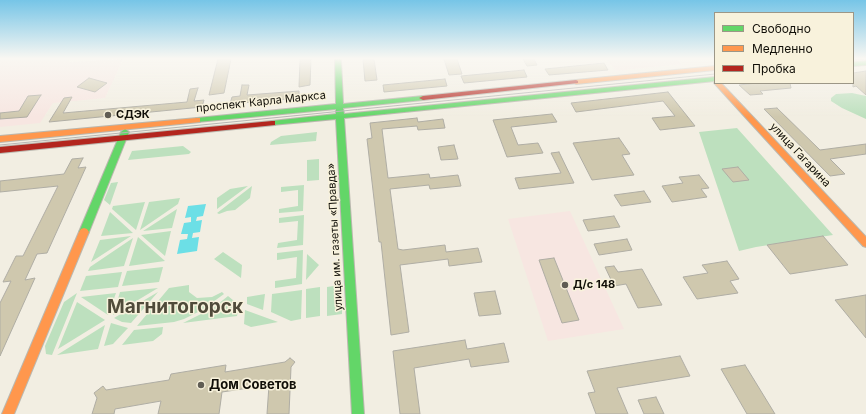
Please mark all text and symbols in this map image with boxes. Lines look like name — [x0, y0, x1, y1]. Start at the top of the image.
legend — [714, 12, 854, 84]
text: Свободно — [752, 21, 811, 36]
text: Медленно — [752, 41, 813, 56]
text: Пробка — [752, 61, 796, 76]
street label: проспект Карла Маркса — [196, 89, 326, 115]
place label: СДЭК — [116, 108, 150, 122]
marker: СДЭК — [103, 110, 113, 120]
street label: улица Гагарина — [767, 120, 833, 190]
street label: улица им. газеты «Правда» — [325, 163, 345, 311]
place label: Д/с 148 — [573, 278, 615, 292]
marker: Д/с 148 — [560, 280, 570, 290]
district label: Магнитогорск — [107, 296, 243, 318]
place label: Дом Советов — [209, 377, 297, 393]
marker: Дом Советов — [196, 380, 206, 390]

